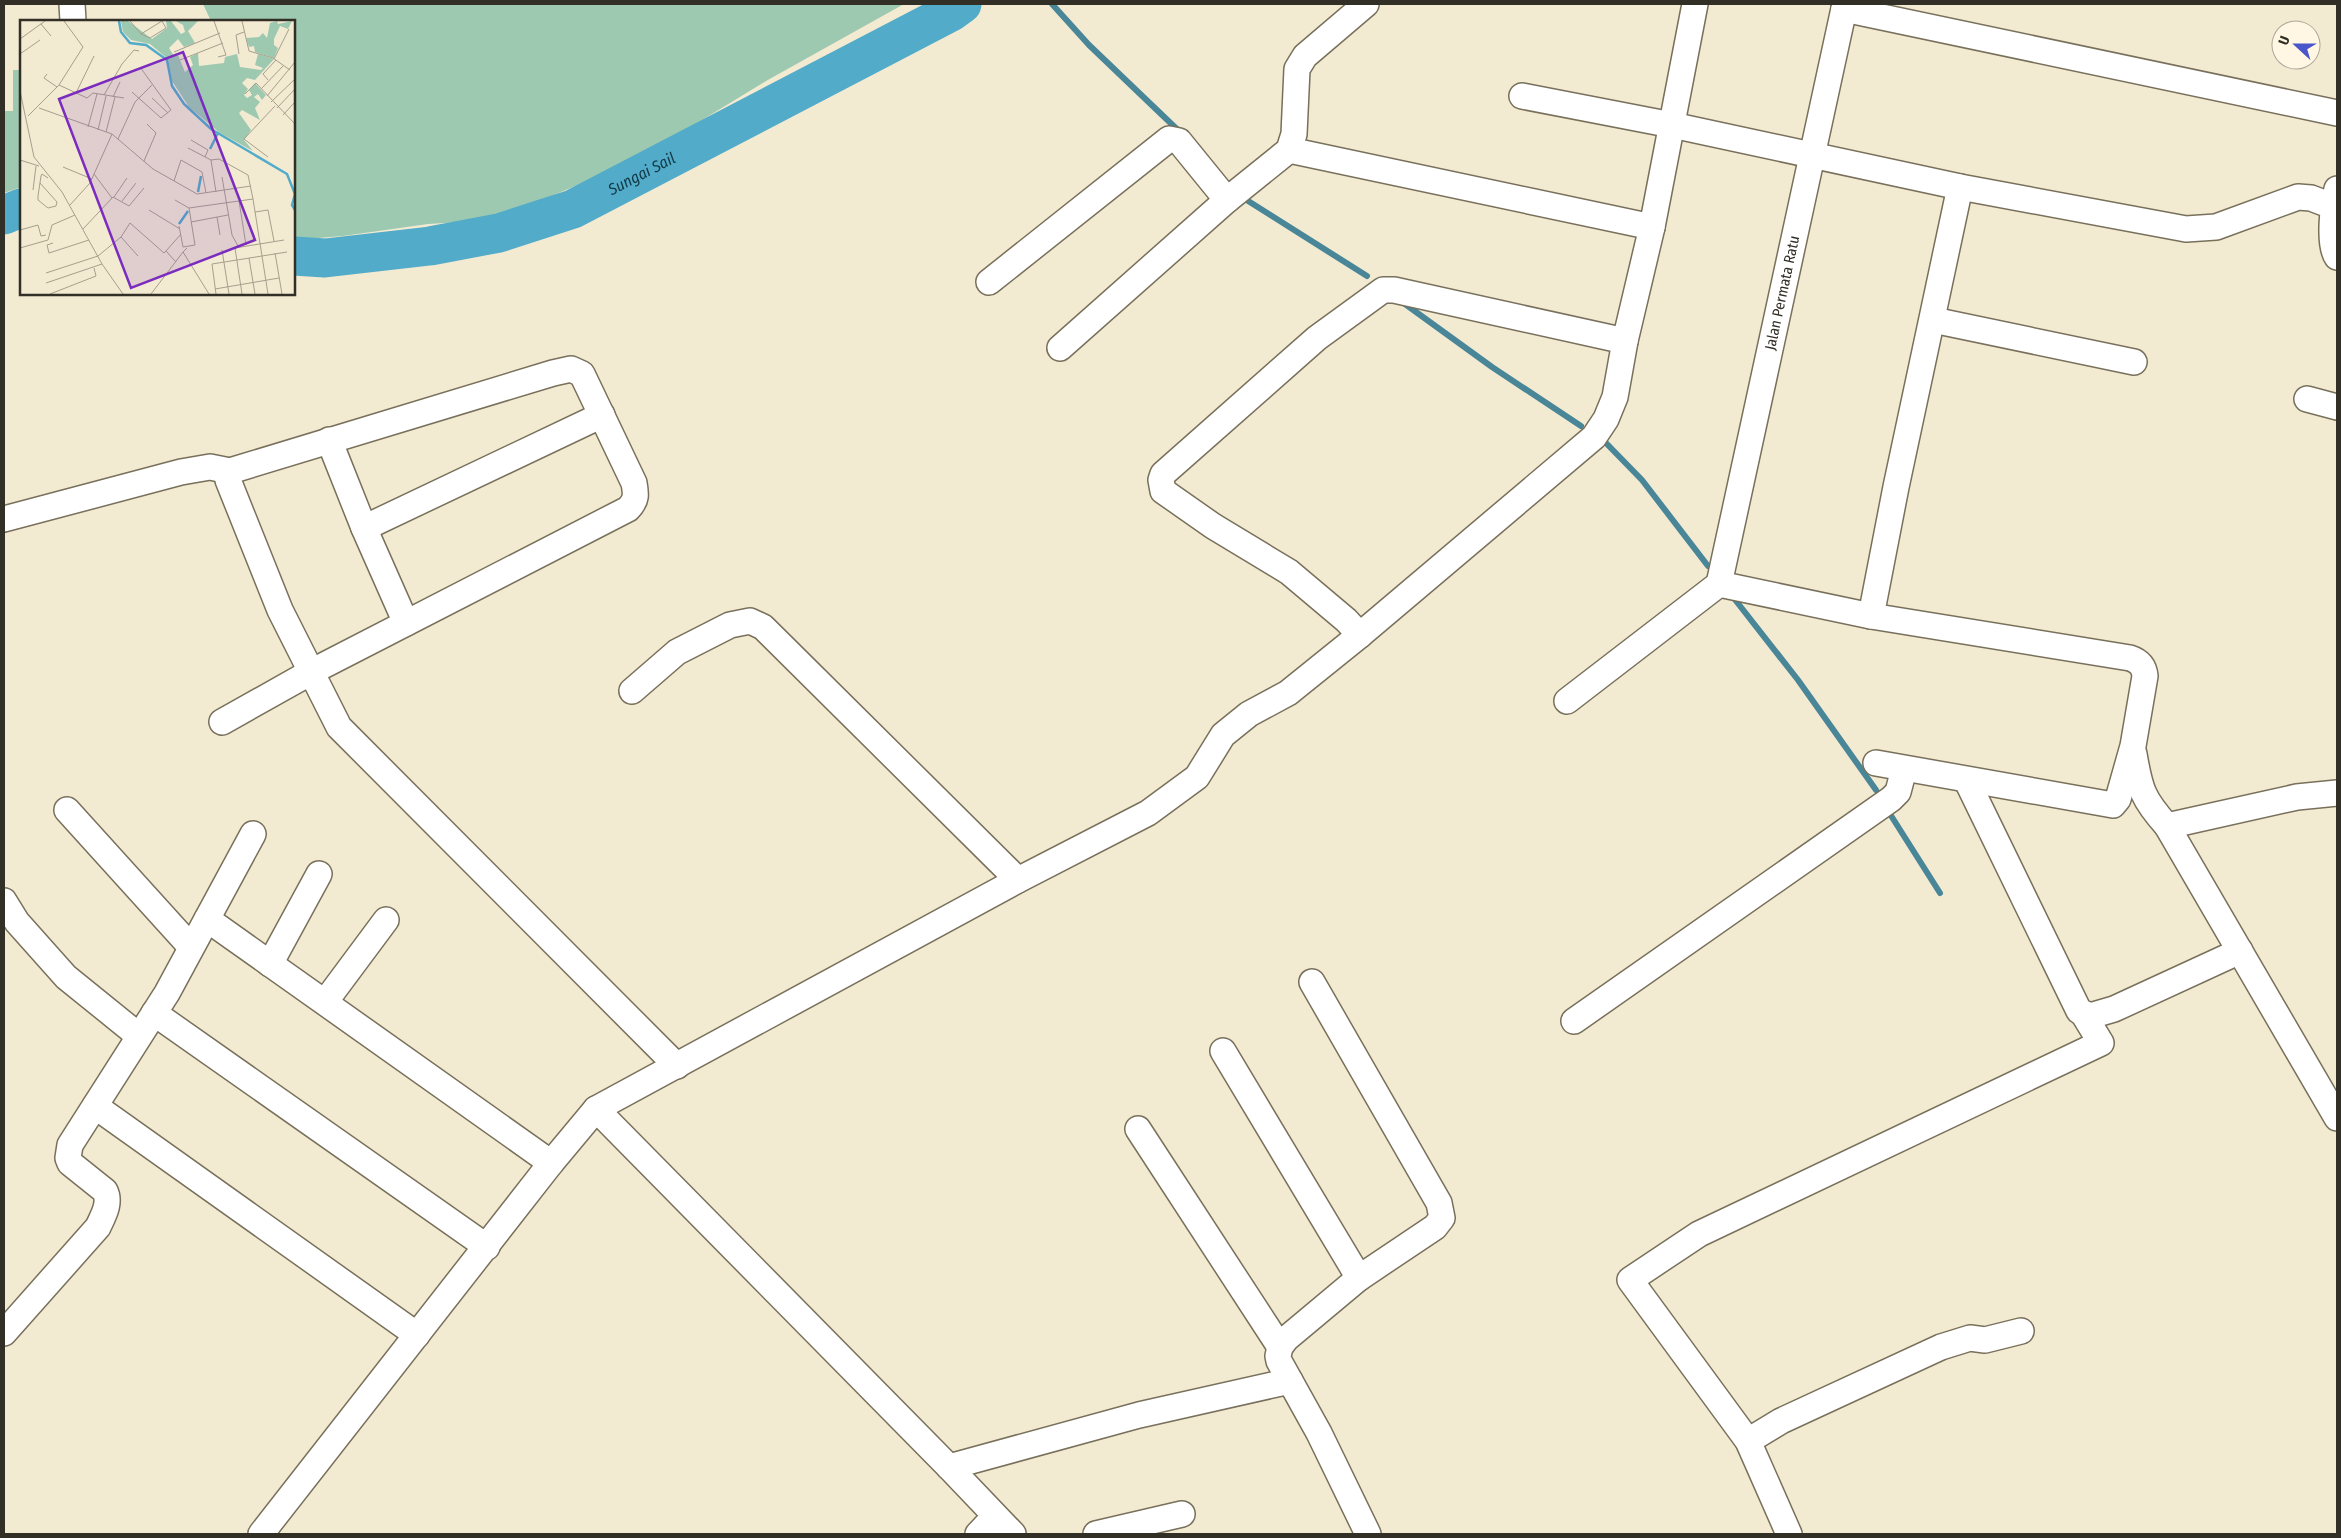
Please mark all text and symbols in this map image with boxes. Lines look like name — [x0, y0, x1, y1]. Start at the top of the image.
inset map — [20, 20, 295, 295]
north arrow — [2271, 20, 2321, 70]
text: U — [2275, 34, 2294, 47]
water label: Sungai Sail — [604, 148, 679, 200]
street label: Jalan Permata Ratu — [1761, 234, 1803, 352]

